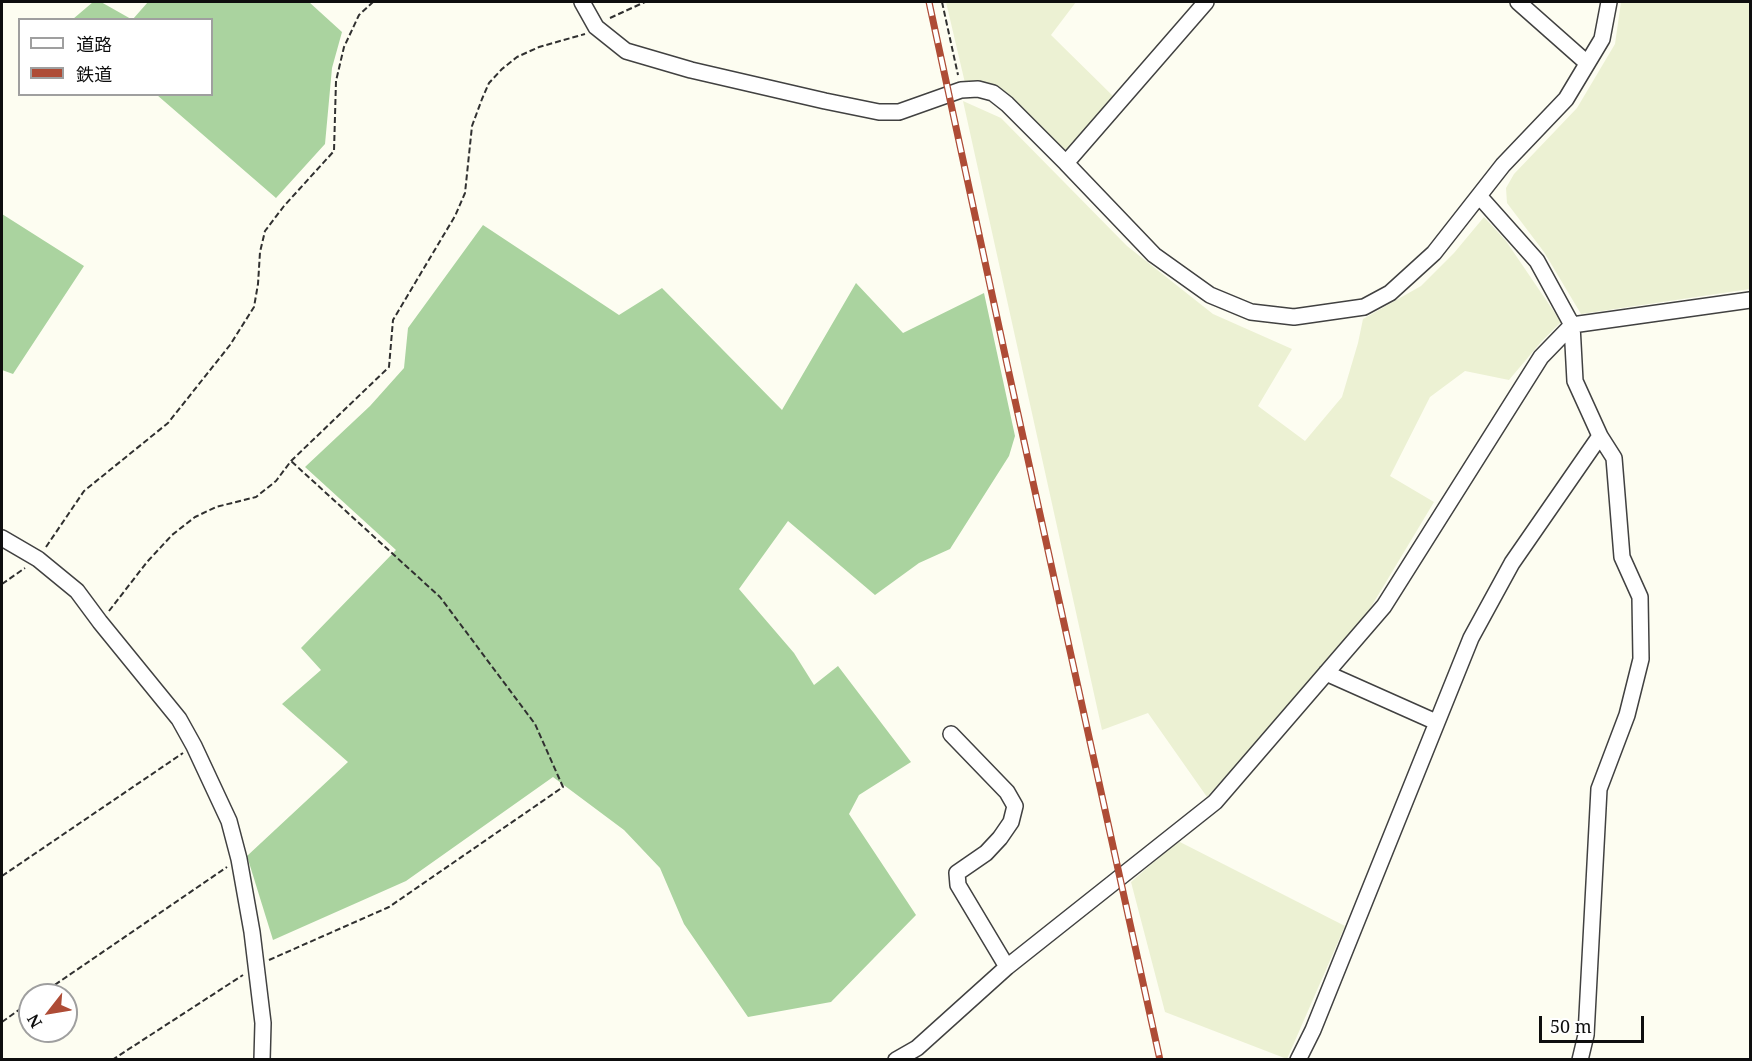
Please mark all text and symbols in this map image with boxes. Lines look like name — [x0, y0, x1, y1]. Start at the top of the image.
legend — [18, 18, 213, 96]
text: 道路 — [76, 32, 112, 56]
text: 鉄道 — [76, 62, 112, 86]
north arrow — [18, 983, 78, 1043]
scale bar — [1542, 1004, 1647, 1042]
text: N — [22, 1010, 47, 1032]
text: 50 m — [1550, 1014, 1592, 1038]

